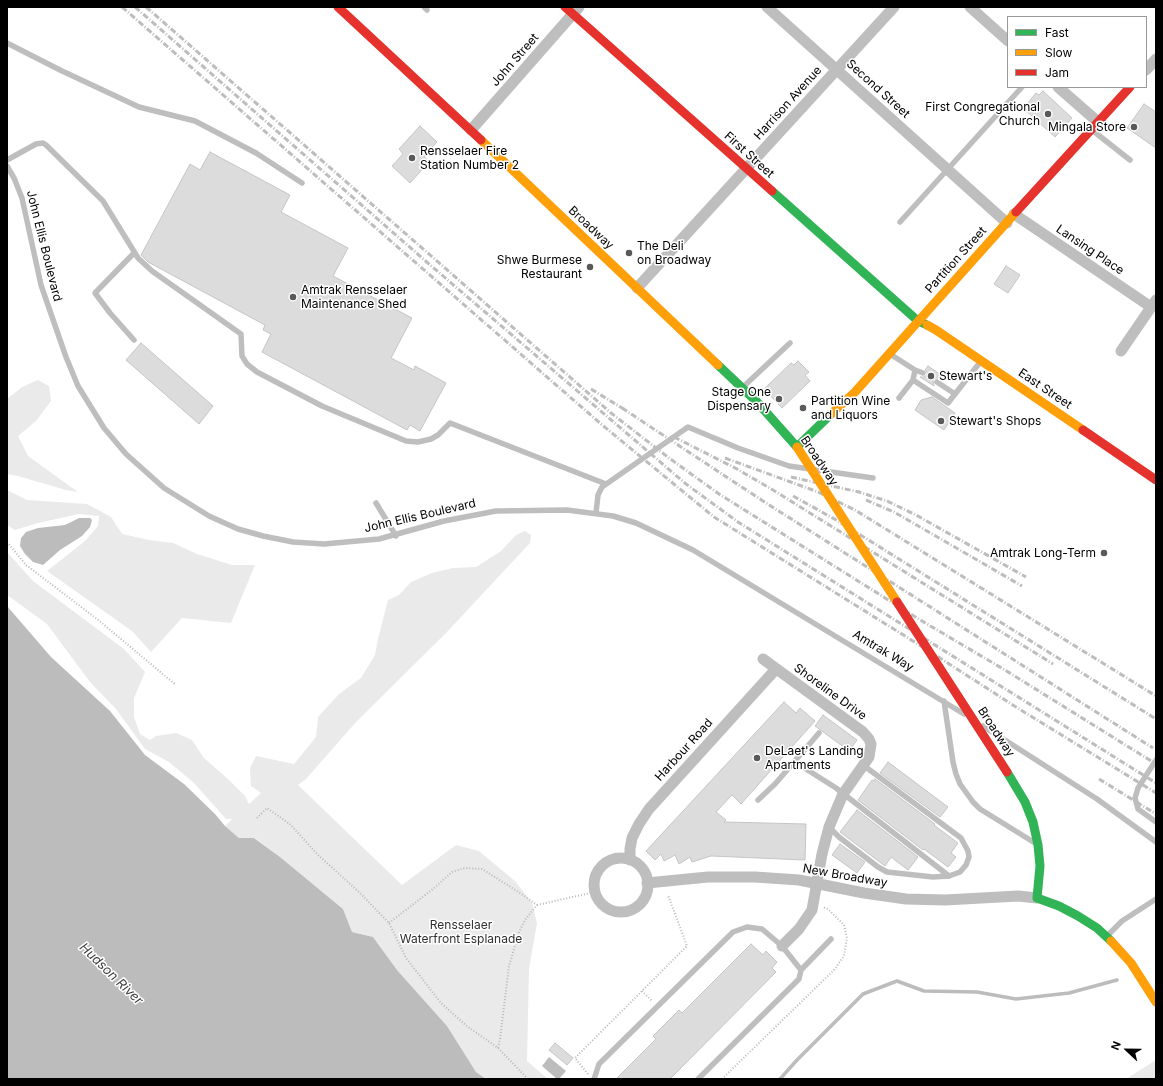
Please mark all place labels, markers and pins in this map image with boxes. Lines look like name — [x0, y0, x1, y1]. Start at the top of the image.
place label: First Congregational Church — [925, 100, 1040, 128]
marker: First Congregational Church — [1043, 109, 1053, 119]
place label: Mingala Store — [1048, 120, 1126, 134]
marker: Mingala Store — [1129, 122, 1139, 132]
place label: Rensselaer Fire Station Number 2 — [420, 144, 519, 172]
marker: Rensselaer Fire Station Number 2 — [407, 153, 417, 163]
place label: The Deli on Broadway — [637, 239, 711, 267]
marker: The Deli on Broadway — [624, 248, 634, 258]
place label: Shwe Burmese Restaurant — [497, 253, 582, 281]
marker: Shwe Burmese Restaurant — [585, 262, 595, 272]
place label: Amtrak Rensselaer Maintenance Shed — [301, 283, 407, 311]
marker: Amtrak Rensselaer Maintenance Shed — [288, 292, 298, 302]
place label: Stewart's — [939, 369, 992, 383]
marker: Stewart's — [926, 371, 936, 381]
place label: Stage One Dispensary — [707, 385, 771, 413]
marker: Stage One Dispensary — [774, 394, 784, 404]
place label: Partition Wine and Liquors — [811, 394, 890, 422]
marker: Partition Wine and Liquors — [798, 403, 808, 413]
place label: Stewart's Shops — [949, 414, 1041, 428]
marker: Stewart's Shops — [936, 416, 946, 426]
place label: Amtrak Long-Term — [990, 546, 1096, 560]
marker: Amtrak Long-Term — [1099, 548, 1109, 558]
place label: DeLaet's Landing Apartments — [765, 744, 864, 772]
marker: DeLaet's Landing Apartments — [752, 753, 762, 763]

